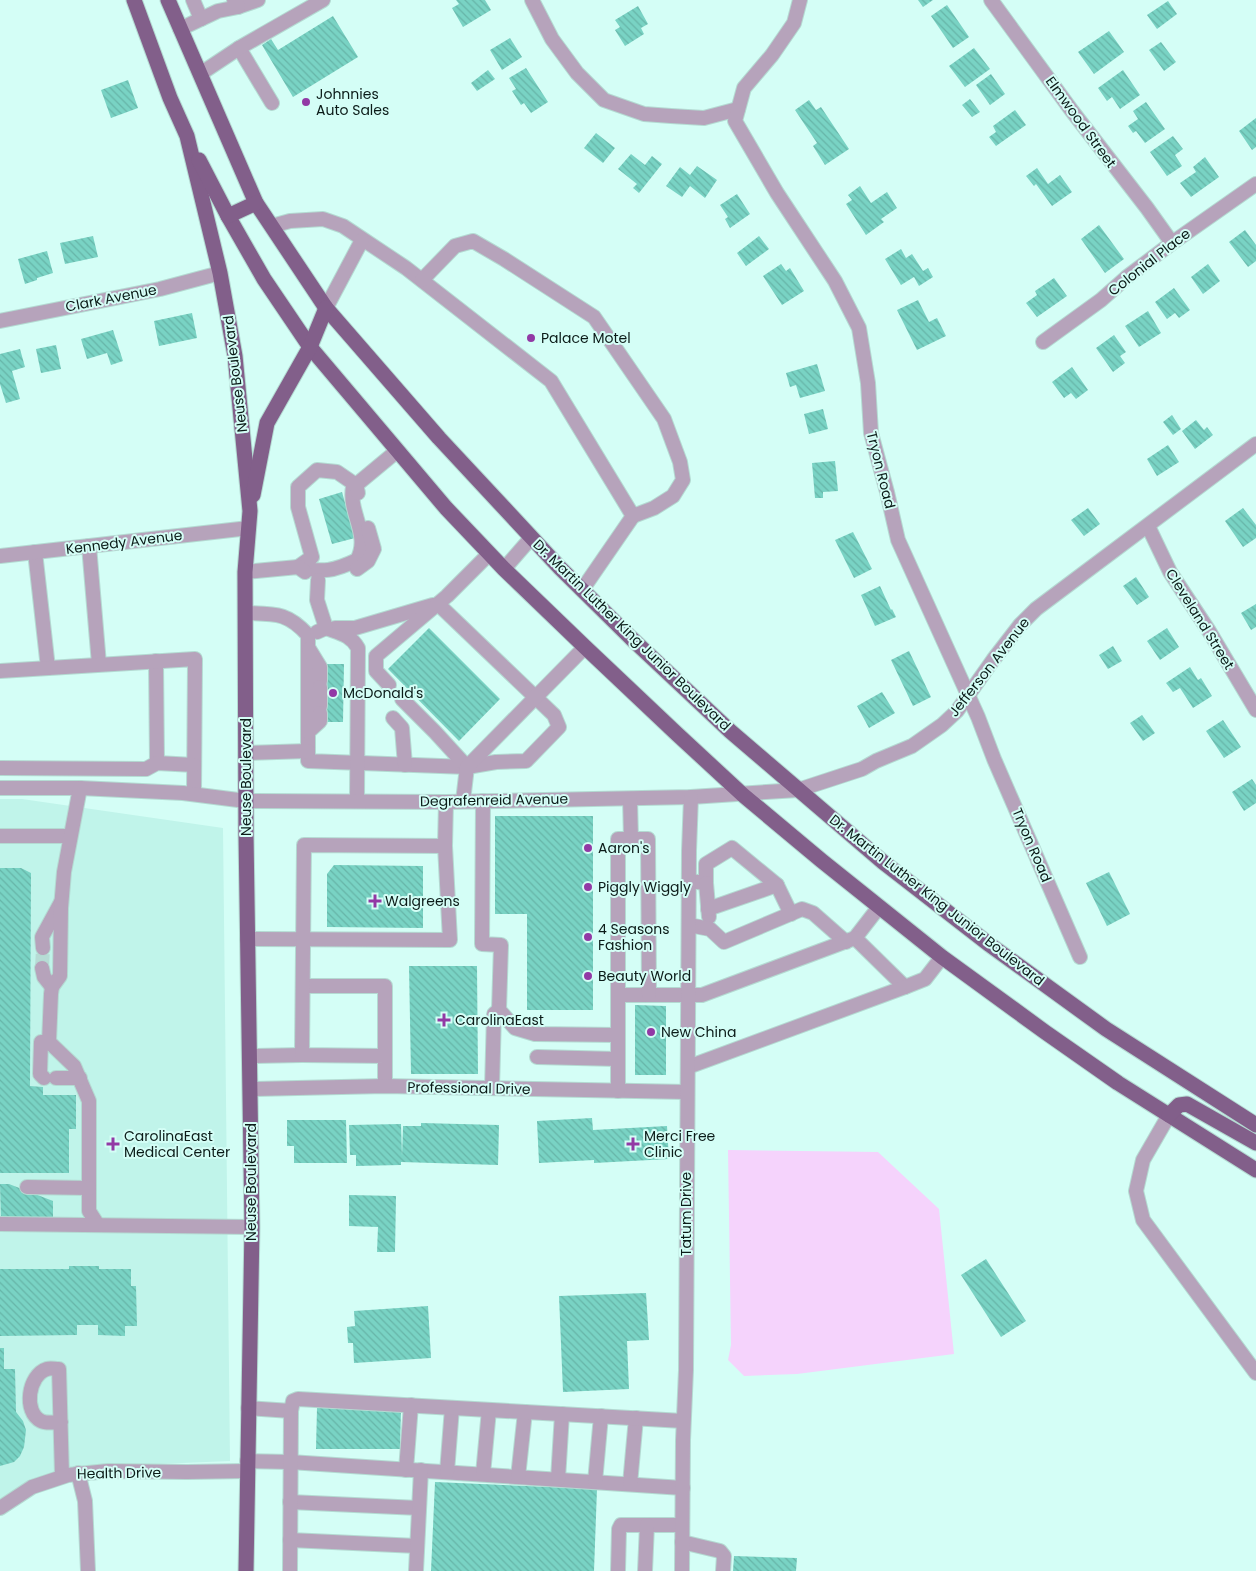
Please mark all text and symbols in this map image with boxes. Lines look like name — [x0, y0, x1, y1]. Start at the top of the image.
street label: Elmwood Street — [1041, 72, 1121, 172]
place label: Johnnies Auto Sales — [316, 84, 389, 120]
marker: Johnnies Auto Sales — [300, 96, 312, 108]
street label: Colonial Place — [1104, 223, 1195, 300]
street label: Clark Avenue — [64, 279, 159, 317]
street label: Neuse Boulevard — [218, 314, 252, 434]
place label: Palace Motel — [541, 328, 631, 348]
marker: Palace Motel — [525, 332, 537, 344]
street label: Tryon Road — [862, 429, 900, 511]
street label: Kennedy Avenue — [65, 525, 184, 559]
street label: Dr. Martin Luther King Junior Boulevard — [529, 535, 735, 735]
street label: Cleveland Street — [1161, 565, 1239, 673]
street label: Jefferson Avenue — [944, 613, 1034, 721]
place label: McDonald's — [343, 683, 423, 703]
marker: McDonald's — [327, 687, 339, 699]
street label: Neuse Boulevard — [236, 718, 256, 836]
street label: Degrafenreid Avenue — [420, 789, 569, 811]
street label: Tryon Road — [1007, 805, 1057, 885]
street label: Dr. Martin Luther King Junior Boulevard — [825, 810, 1049, 990]
place label: Aaron's — [598, 838, 650, 858]
marker: Aaron's — [582, 842, 594, 854]
place label: Piggly Wiggly — [598, 877, 691, 897]
marker: Piggly Wiggly — [582, 881, 594, 893]
place label: Walgreens — [385, 891, 460, 911]
marker: Walgreens — [369, 895, 381, 907]
place label: 4 Seasons Fashion — [598, 919, 669, 955]
marker: 4 Seasons Fashion — [582, 931, 594, 943]
place label: Beauty World — [598, 966, 691, 986]
marker: Beauty World — [582, 970, 594, 982]
place label: CarolinaEast — [455, 1010, 544, 1030]
marker: CarolinaEast — [437, 1013, 451, 1027]
place label: New China — [661, 1022, 736, 1042]
marker: New China — [645, 1026, 657, 1038]
street label: Professional Drive — [407, 1077, 531, 1099]
street label: Neuse Boulevard — [241, 1123, 261, 1241]
place label: CarolinaEast Medical Center — [124, 1126, 230, 1162]
place label: Merci Free Clinic — [644, 1126, 716, 1162]
marker: CarolinaEast Medical Center — [106, 1137, 120, 1151]
marker: Merci Free Clinic — [626, 1137, 640, 1151]
street label: Tatum Drive — [676, 1172, 696, 1256]
street label: Health Drive — [77, 1462, 162, 1484]

